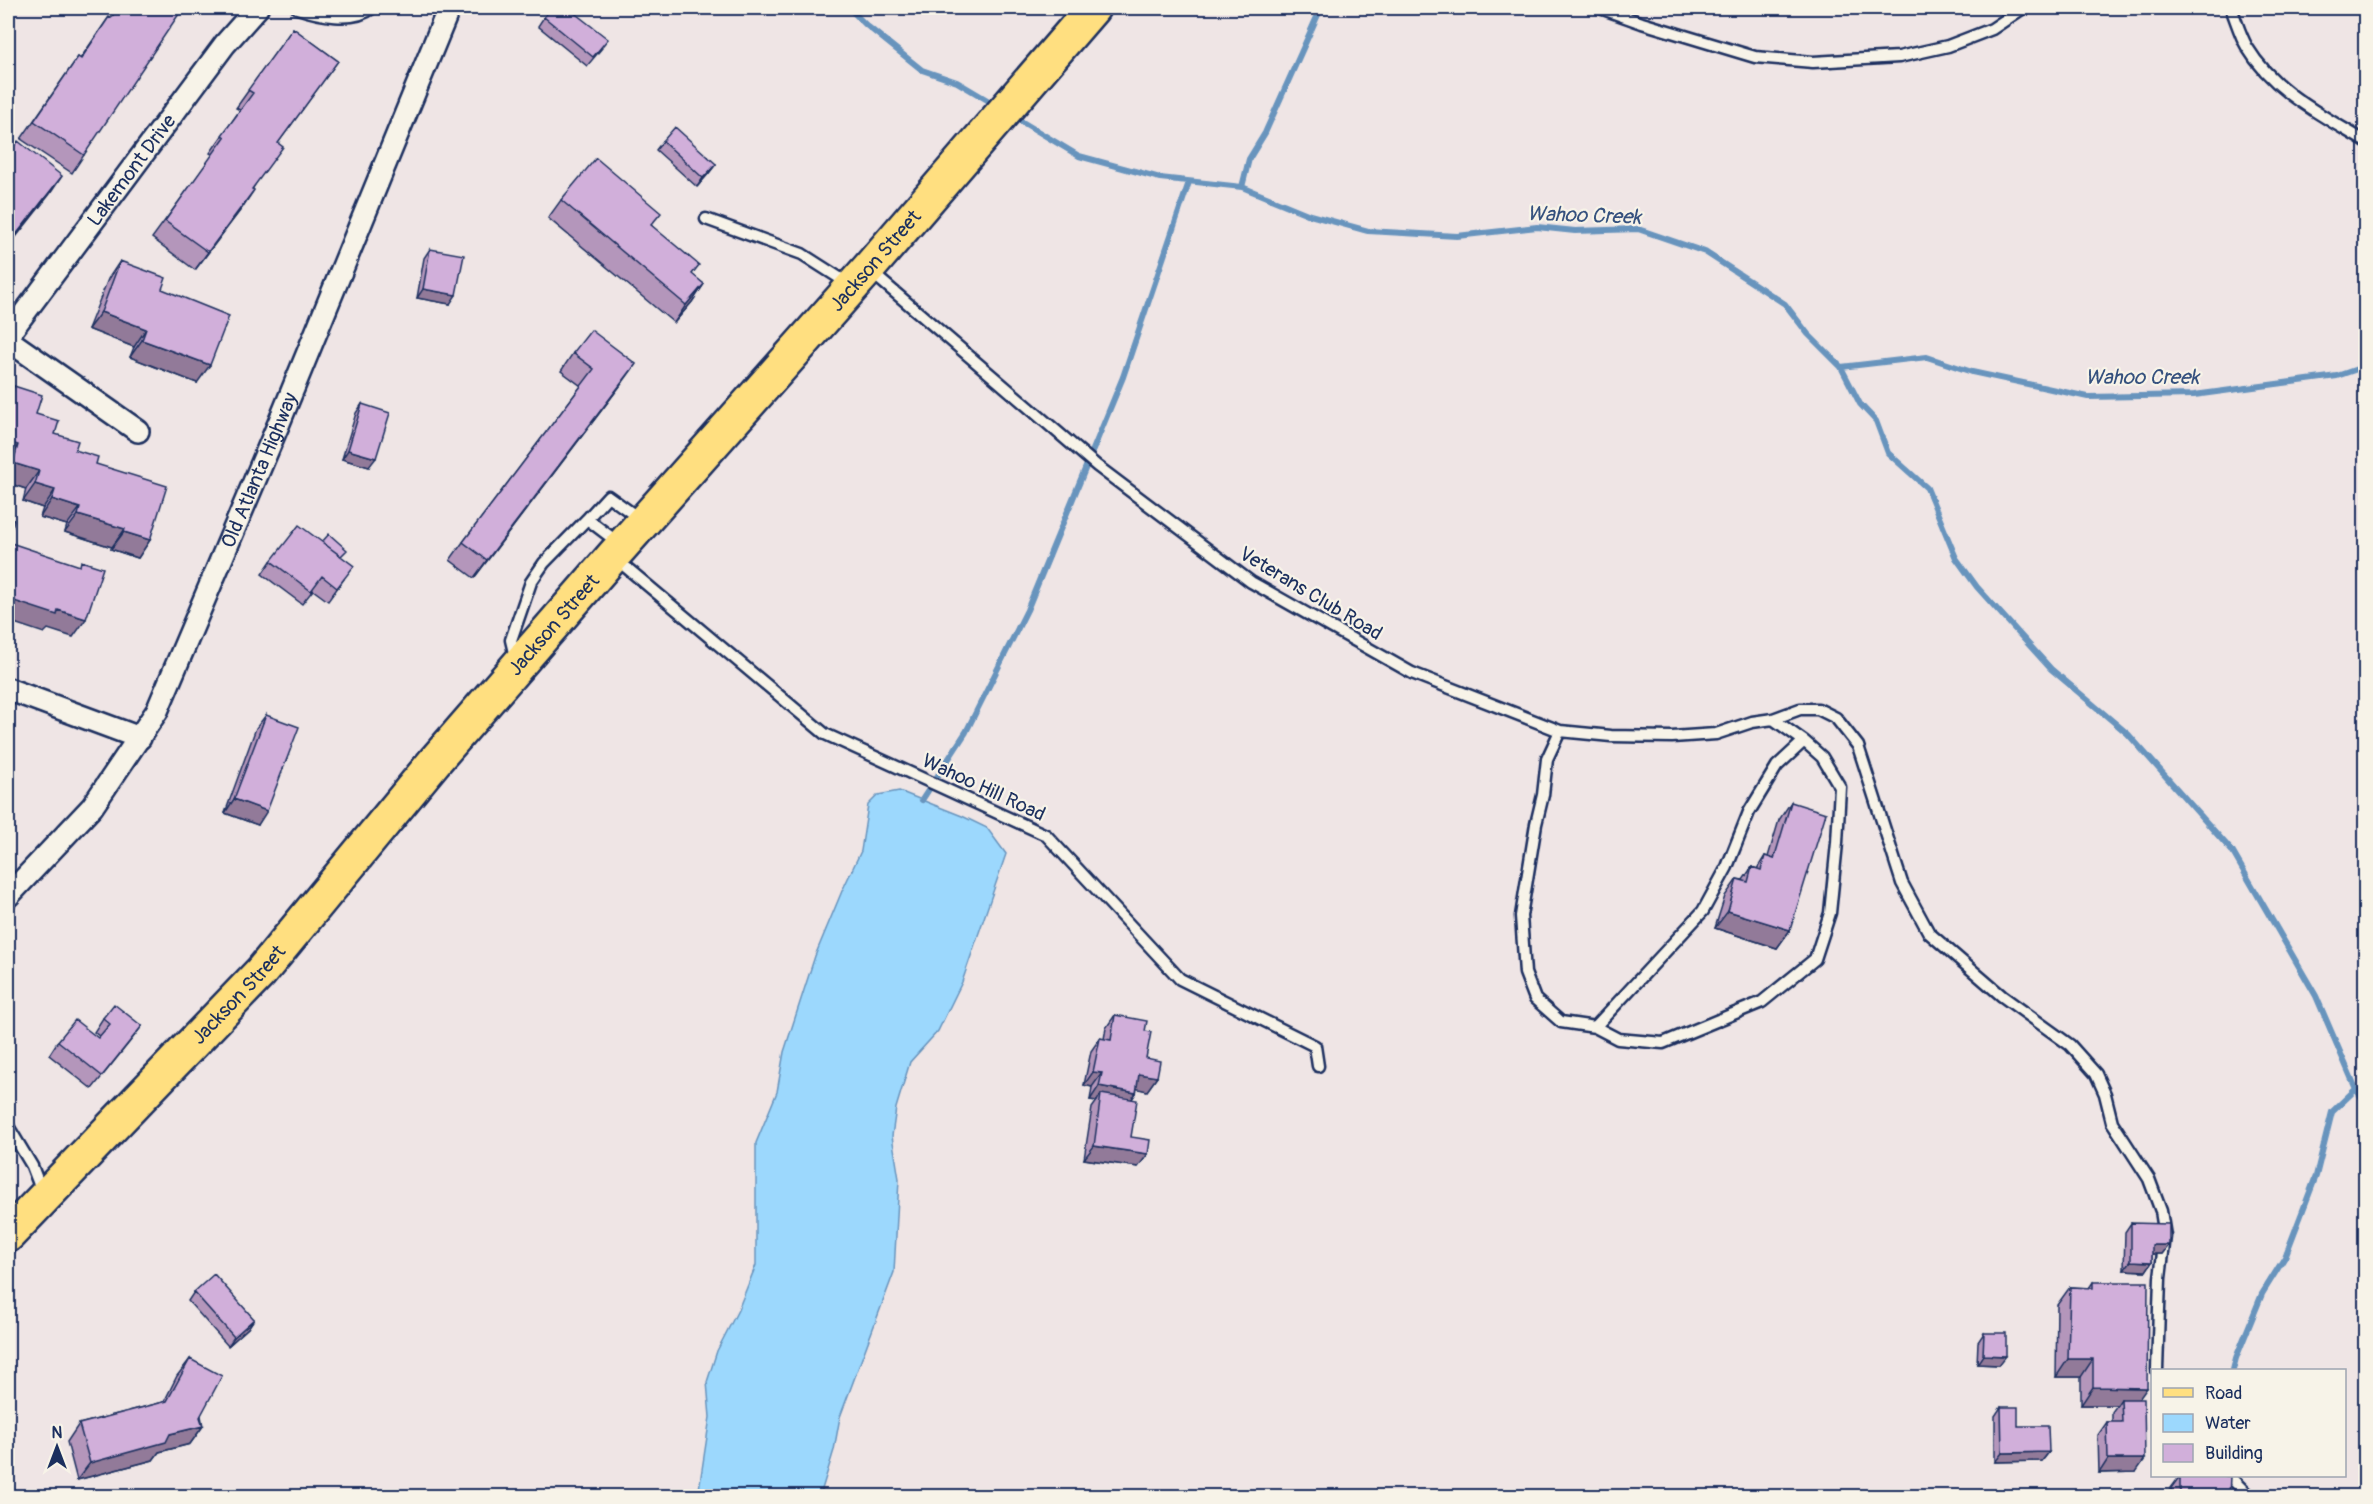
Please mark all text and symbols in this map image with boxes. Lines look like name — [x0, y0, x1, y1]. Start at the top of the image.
street label: Lakemont Drive — [82, 109, 181, 231]
water label: Wahoo Creek — [1526, 200, 1644, 231]
street label: Jackson Street — [824, 204, 927, 317]
water label: Wahoo Creek — [2085, 364, 2201, 391]
street label: Old Atlanta Highway — [216, 388, 303, 552]
street label: Veterans Club Road — [1235, 541, 1387, 646]
street label: Jackson Street — [503, 568, 605, 681]
street label: Wahoo Hill Road — [918, 748, 1049, 827]
street label: Jackson Street — [186, 939, 292, 1050]
legend — [2151, 1369, 2346, 1477]
text: Road — [2205, 1382, 2242, 1405]
text: Water — [2205, 1412, 2251, 1435]
north arrow — [27, 1417, 87, 1477]
text: N — [52, 1423, 63, 1443]
text: Building — [2205, 1442, 2263, 1465]

